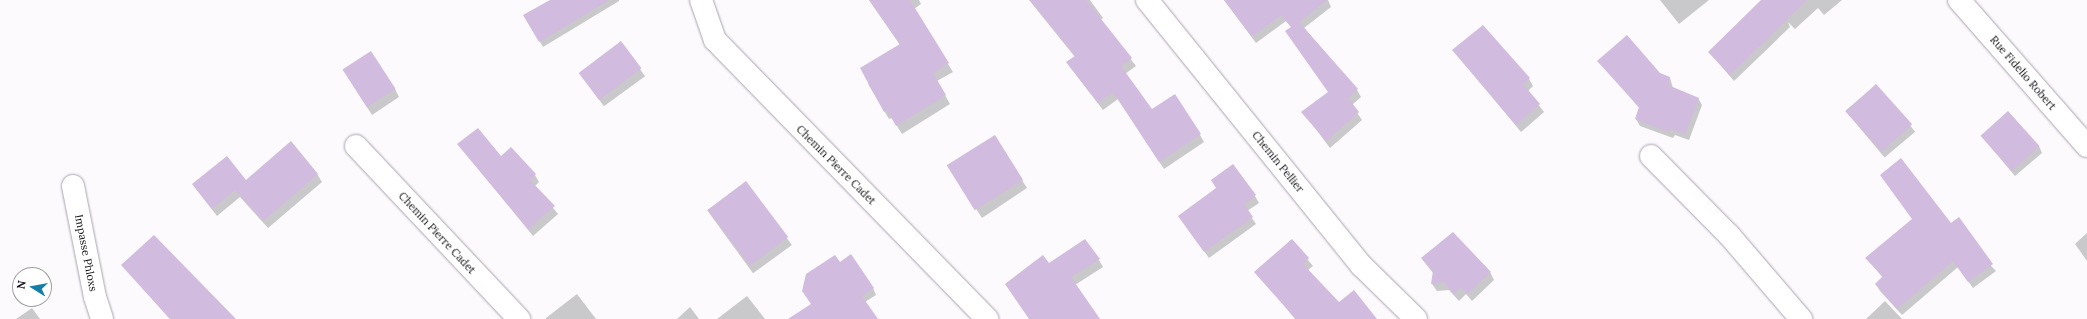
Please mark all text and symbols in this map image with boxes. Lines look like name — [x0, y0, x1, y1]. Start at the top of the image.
street label: Rue Fidelio Robert — [1987, 33, 2059, 113]
street label: Chemin Pierre Cadet — [794, 123, 878, 207]
street label: Chemin Pellier — [1249, 129, 1307, 195]
street label: Chemin Pierre Cadet — [396, 189, 478, 277]
street label: Impasse Phloxs — [72, 213, 100, 293]
north arrow — [12, 267, 52, 307]
text: N — [14, 279, 29, 290]

